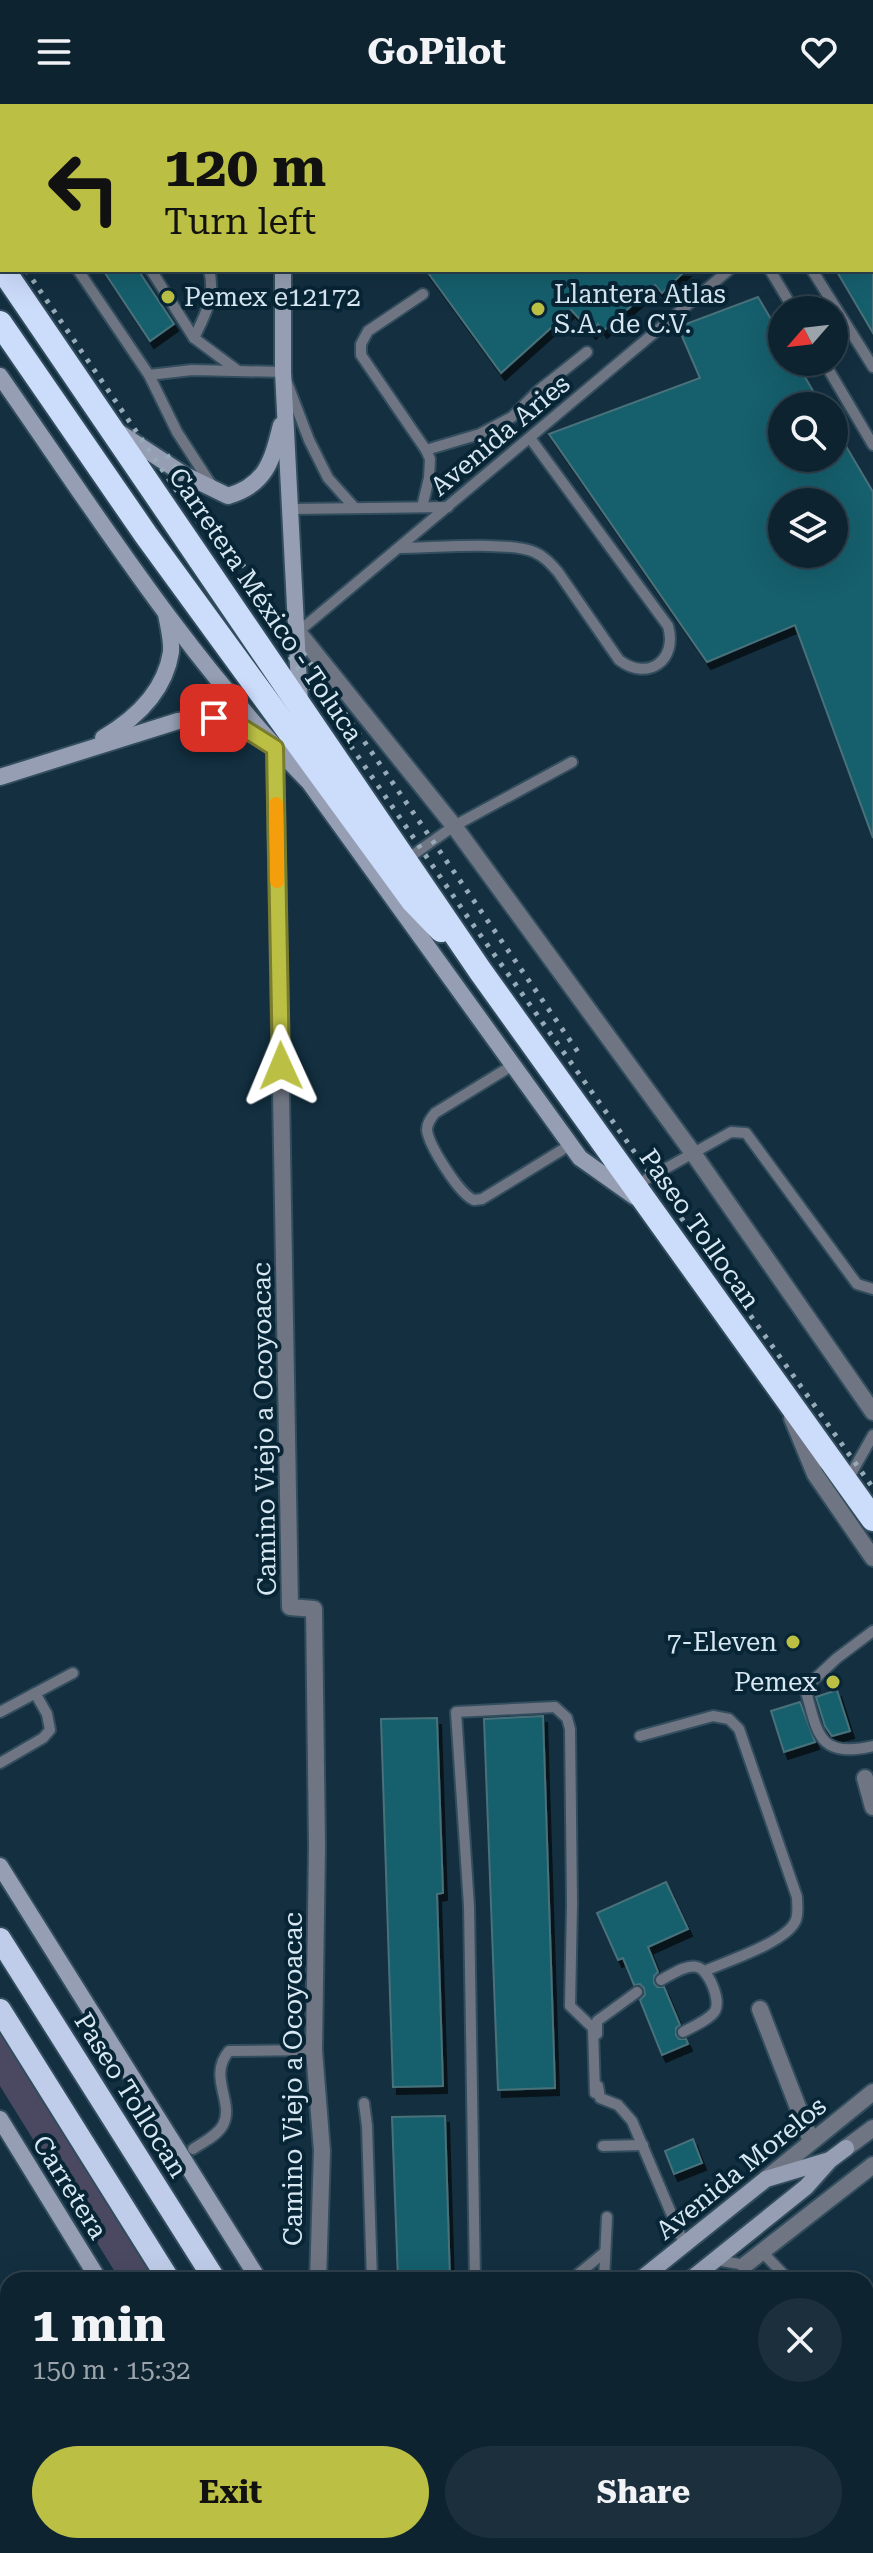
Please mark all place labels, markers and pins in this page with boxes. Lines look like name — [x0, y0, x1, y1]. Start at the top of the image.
place label: Llantera Atlas S.A. de C.V. — [554, 279, 726, 339]
place label: Pemex e12172 — [184, 282, 361, 312]
marker: Pemex e12172 — [159, 288, 177, 306]
marker: Llantera Atlas S.A. de C.V. — [529, 300, 547, 318]
pin — [180, 684, 248, 752]
place label: 7-Eleven — [667, 1627, 777, 1657]
marker: 7-Eleven — [784, 1633, 802, 1651]
place label: Pemex — [734, 1667, 817, 1697]
marker: Pemex — [824, 1673, 842, 1691]

